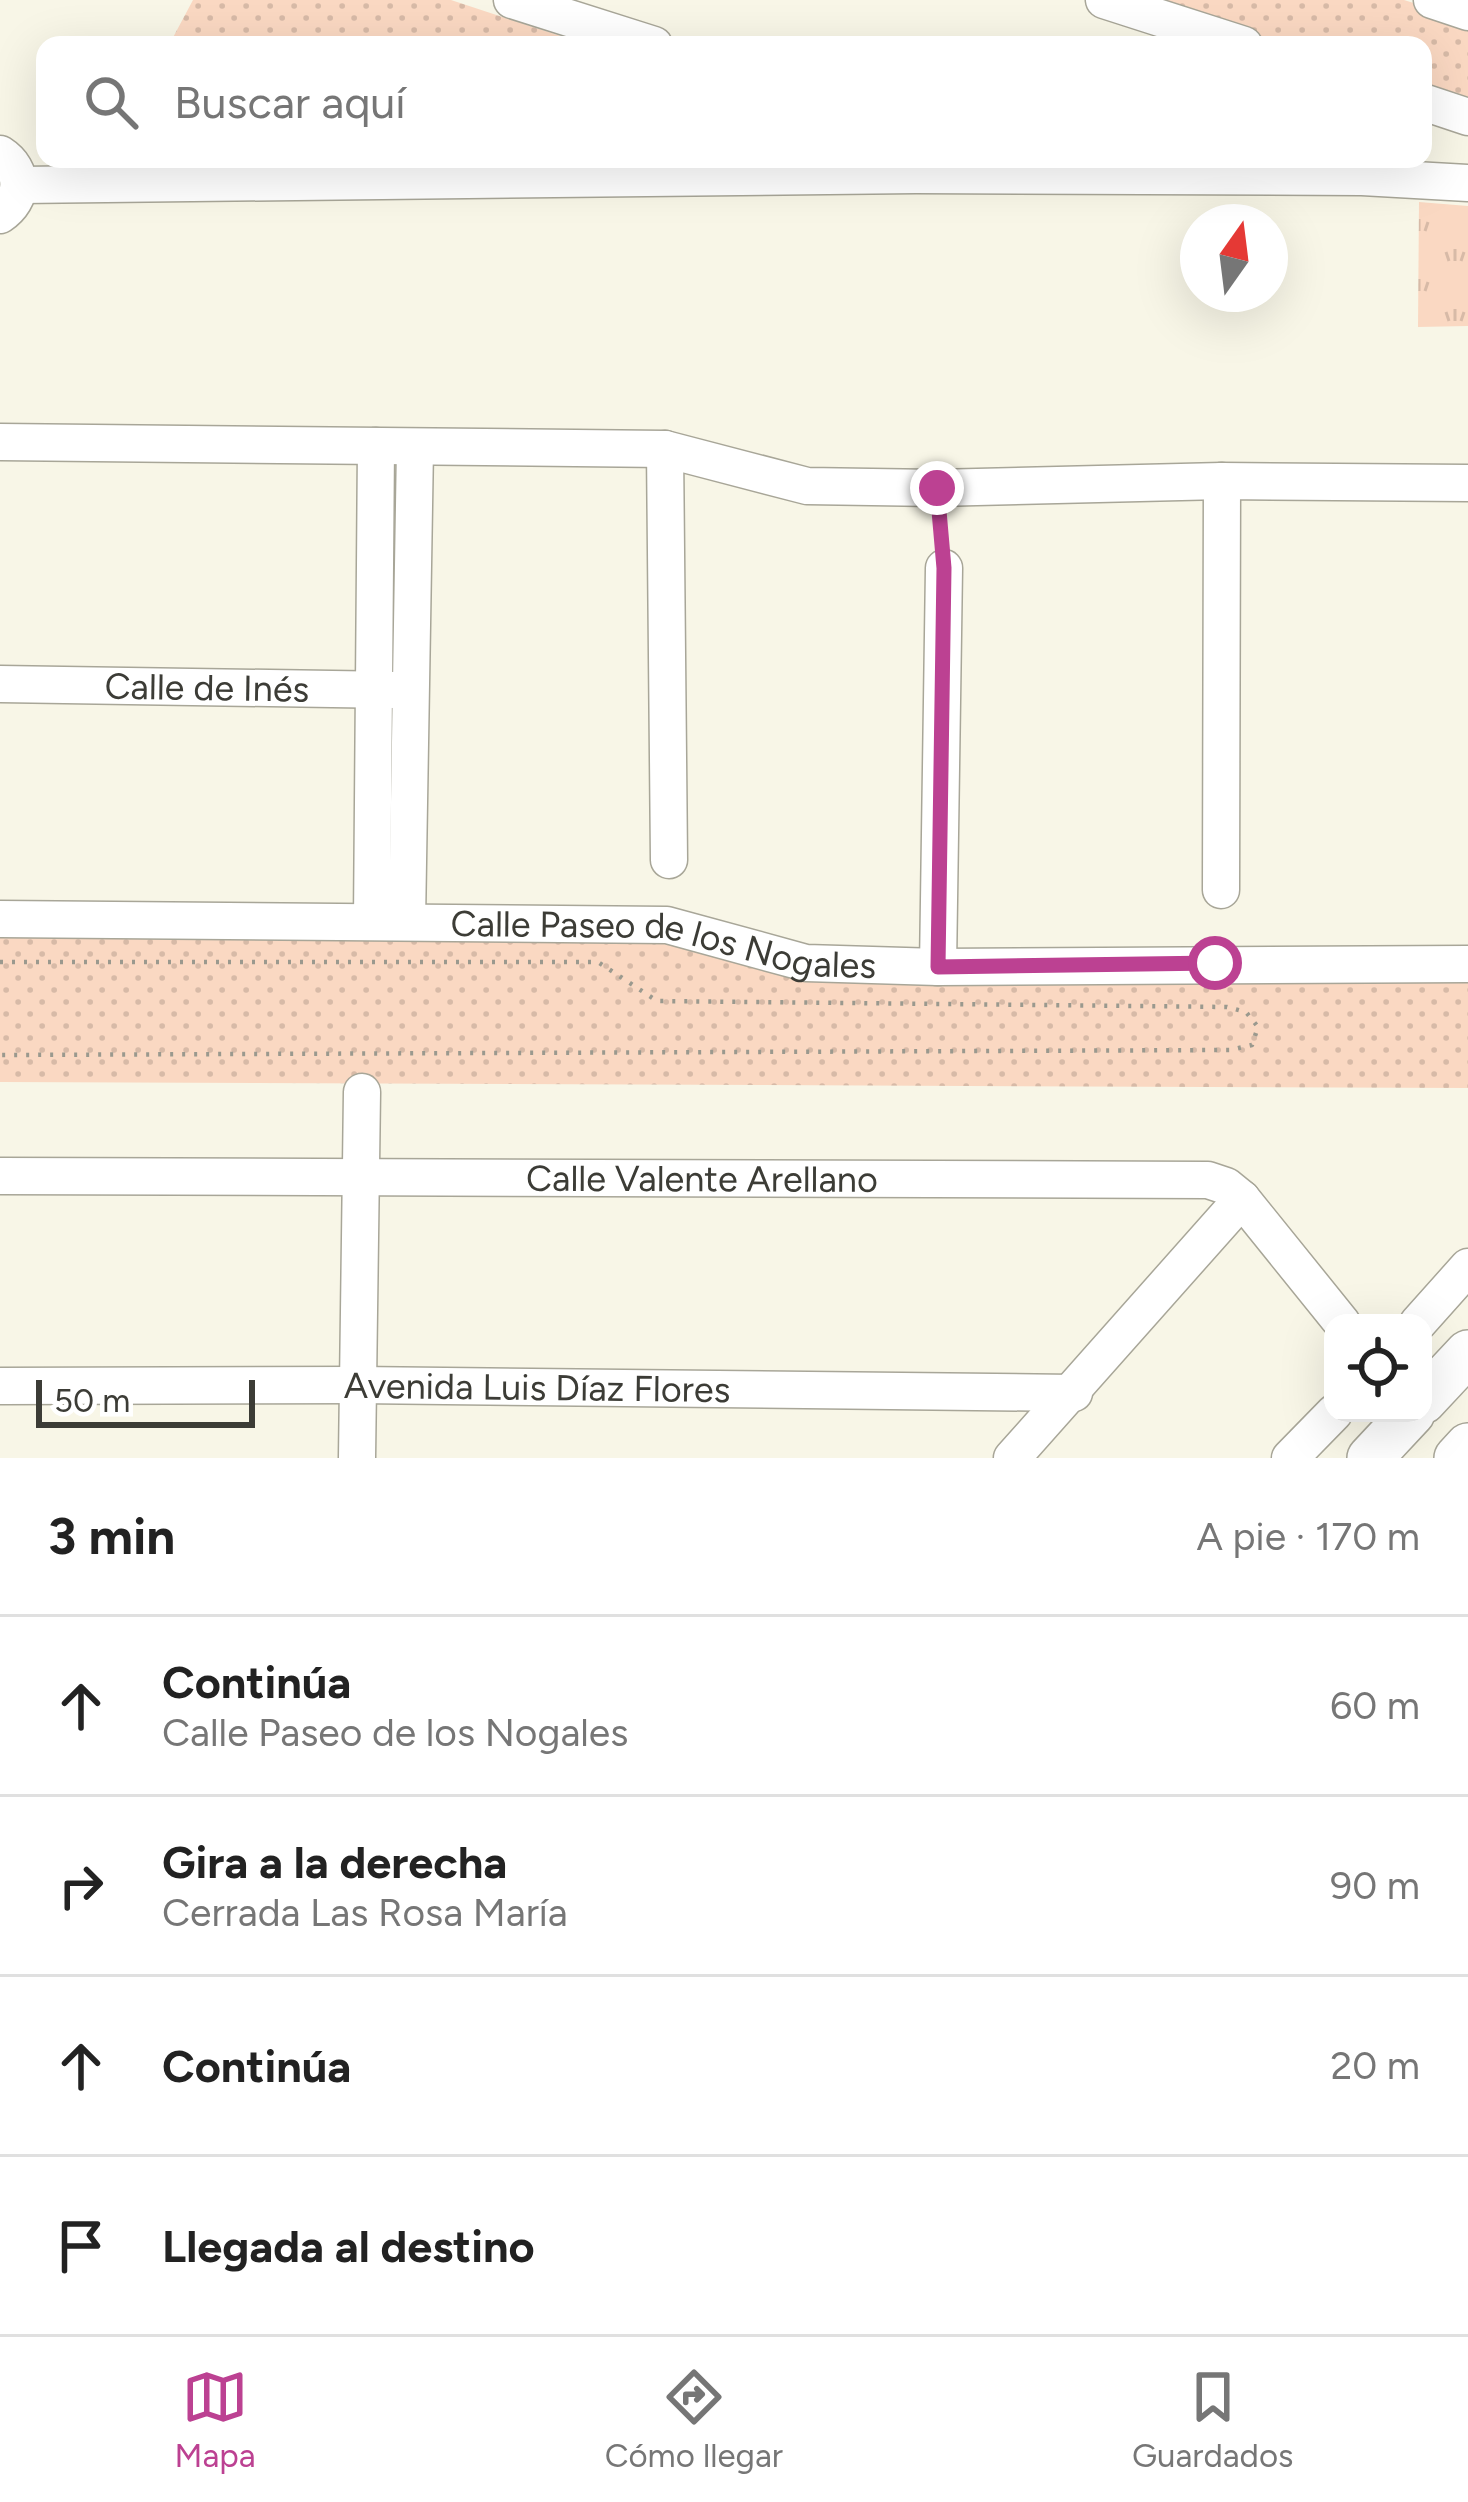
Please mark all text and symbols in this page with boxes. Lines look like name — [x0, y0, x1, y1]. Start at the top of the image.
search box — [36, 36, 1432, 168]
icon: search — [78, 69, 144, 135]
text: Buscar aquí — [174, 75, 406, 129]
north arrow — [1180, 204, 1288, 312]
route end — [910, 461, 964, 515]
street label: Calle de Inés — [104, 664, 310, 710]
street label: Calle Paseo de los Nogales — [450, 902, 877, 987]
route start — [1188, 936, 1242, 990]
street label: Calle Valente Arellano — [526, 1156, 878, 1200]
map controls — [1324, 1314, 1432, 1422]
button: locate — [1324, 1314, 1432, 1422]
street label: Avenida Luis Díaz Flores — [344, 1363, 731, 1411]
scale bar — [36, 1374, 255, 1427]
text: 50 m — [54, 1381, 130, 1420]
text: 3 min — [48, 1506, 175, 1567]
text: A pie · 170 m — [1197, 1513, 1420, 1560]
text: Continúa — [162, 1655, 351, 1709]
icon: ahead — [48, 1673, 114, 1739]
text: 60 m — [1330, 1682, 1420, 1729]
text: Calle Paseo de los Nogales — [162, 1709, 628, 1756]
text: Gira a la derecha — [162, 1835, 507, 1889]
icon: right — [48, 1853, 114, 1919]
text: 90 m — [1330, 1862, 1420, 1909]
text: Cerrada Las Rosa María — [162, 1889, 568, 1936]
icon: ahead — [48, 2033, 114, 2099]
text: Continúa — [162, 2039, 351, 2093]
text: 20 m — [1330, 2042, 1420, 2089]
icon: arrive — [48, 2213, 114, 2279]
text: Llegada al destino — [162, 2219, 535, 2273]
tab: Mapa — [175, 2364, 256, 2475]
tab: Cómo llegar — [605, 2364, 783, 2475]
tab: Guardados — [1132, 2364, 1293, 2475]

